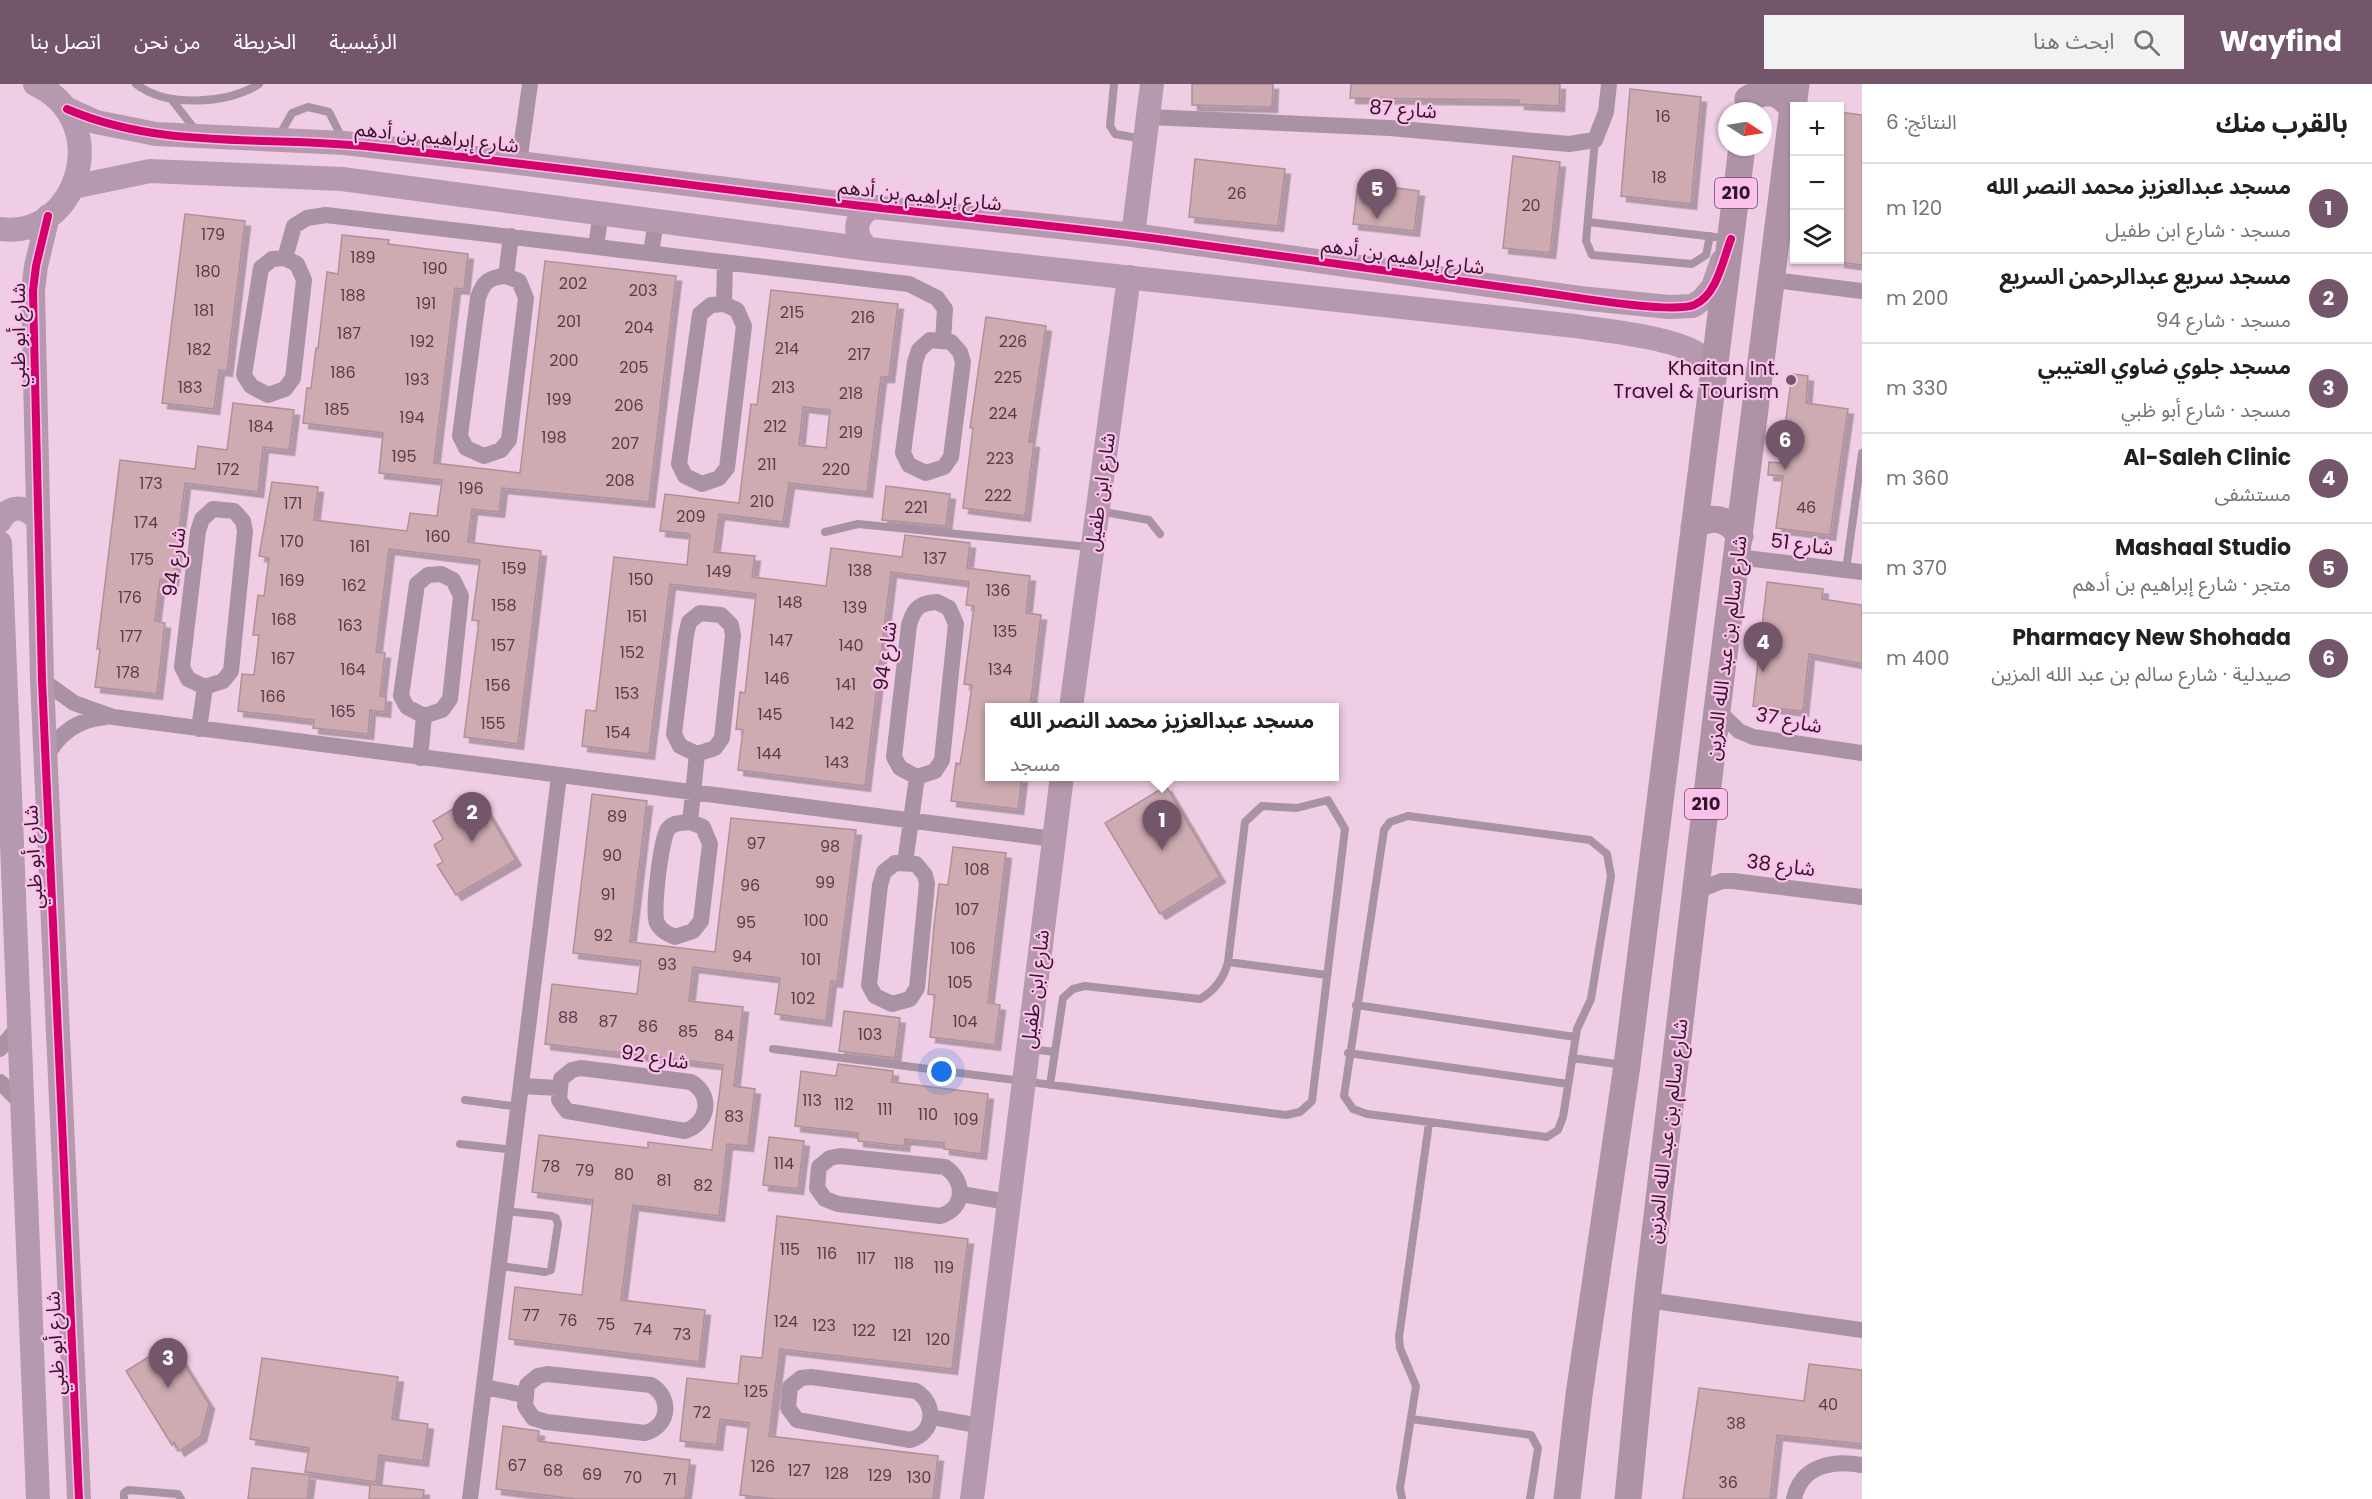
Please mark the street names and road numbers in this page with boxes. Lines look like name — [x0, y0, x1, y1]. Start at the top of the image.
street label: شارع 87 — [1368, 93, 1438, 126]
street label: شارع إبراهيم بن أدهم — [354, 114, 520, 161]
street label: شارع إبراهيم بن أدهم — [837, 172, 1003, 219]
road number: 210 — [1715, 178, 1757, 208]
street label: شارع إبراهيم بن أدهم — [1320, 231, 1486, 282]
street label: شارع أبو ظبي — [4, 283, 34, 387]
street label: شارع ابن طفيل — [1078, 431, 1123, 553]
street label: شارع 94 — [155, 526, 194, 599]
street label: 51 شارع — [1769, 526, 1835, 563]
street label: شارع سالم بن عبد الله المزين — [1698, 534, 1755, 762]
street label: شارع 94 — [866, 620, 905, 693]
street label: شارع 37 — [1753, 700, 1825, 741]
road number: 210 — [1685, 789, 1727, 819]
street label: شارع أبو ظبي — [16, 804, 51, 910]
street label: شارع 38 — [1745, 847, 1817, 884]
street label: شارع ابن طفيل — [1014, 928, 1057, 1050]
street label: شارع سالم بن عبد الله المزين — [1639, 1017, 1696, 1245]
street label: شارع 92 — [619, 1038, 691, 1077]
street label: شارع أبو ظبي — [38, 1290, 73, 1396]

